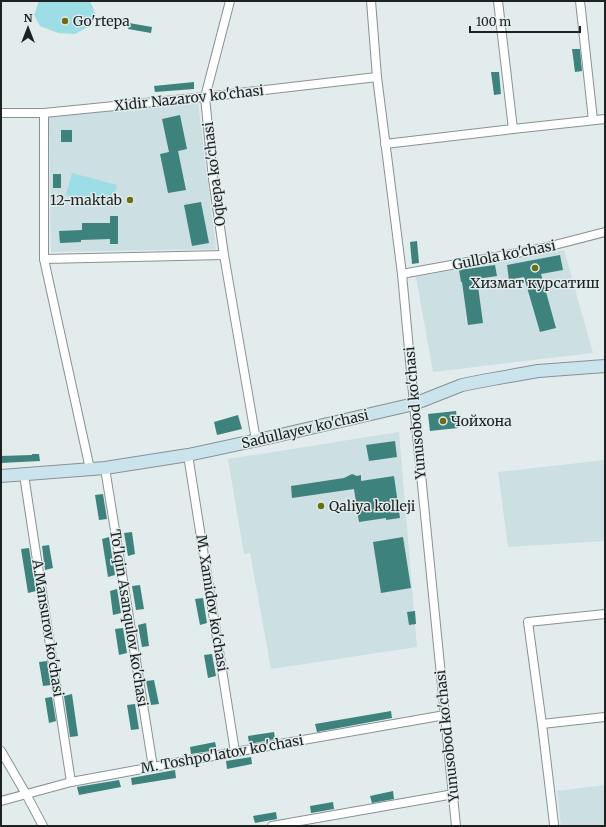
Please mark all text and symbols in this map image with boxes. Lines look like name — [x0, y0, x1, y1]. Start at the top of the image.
north arrow — [8, 8, 48, 48]
scale bar — [470, 8, 580, 34]
text: N — [24, 11, 33, 25]
place label: Go'rtepa — [73, 12, 130, 30]
text: 100 m — [476, 14, 511, 29]
marker: Go'rtepa — [60, 16, 70, 26]
street label: Xidir Nazarov ko'chasi — [113, 81, 265, 115]
street label: Oqtepa ko'chasi — [199, 120, 229, 227]
place label: 12-maktab — [50, 191, 122, 209]
marker: 12-maktab — [125, 195, 135, 205]
street label: Gullola ko'chasi — [451, 236, 558, 274]
marker: Хизмат курсатиш — [530, 263, 540, 273]
place label: Хизмат курсатиш — [471, 274, 599, 292]
street label: Yunusobod ko'chasi — [400, 346, 430, 481]
street label: Sadullayev ko'chasi — [240, 405, 371, 452]
place label: Чойхона — [451, 412, 512, 430]
marker: Чойхона — [438, 416, 448, 426]
place label: Qaliya kolleji — [329, 497, 416, 515]
marker: Qaliya kolleji — [316, 501, 326, 511]
street label: To'lqin Asanqulov ko'chasi — [106, 528, 152, 708]
street label: M. Xamidov ko'chasi — [192, 533, 232, 673]
street label: A.Mansurov ko'chasi — [28, 557, 68, 698]
street label: Yunusobod ko'chasi — [431, 668, 463, 804]
street label: M. Toshpo'latov ko'chasi — [139, 731, 305, 777]

